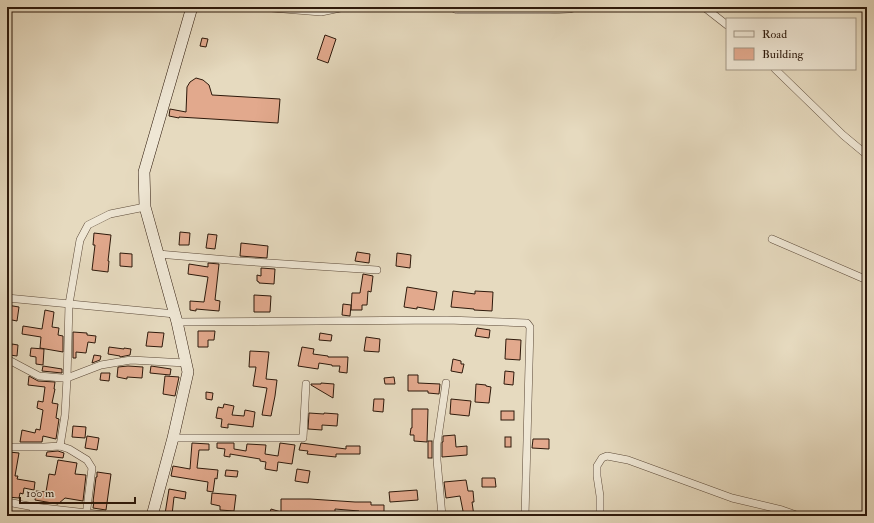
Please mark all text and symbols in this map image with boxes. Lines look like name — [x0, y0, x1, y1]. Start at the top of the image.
legend — [726, 18, 856, 70]
text: Road — [762, 27, 787, 42]
text: Building — [762, 47, 805, 62]
scale bar — [20, 479, 135, 505]
text: 100 m — [26, 486, 55, 501]

